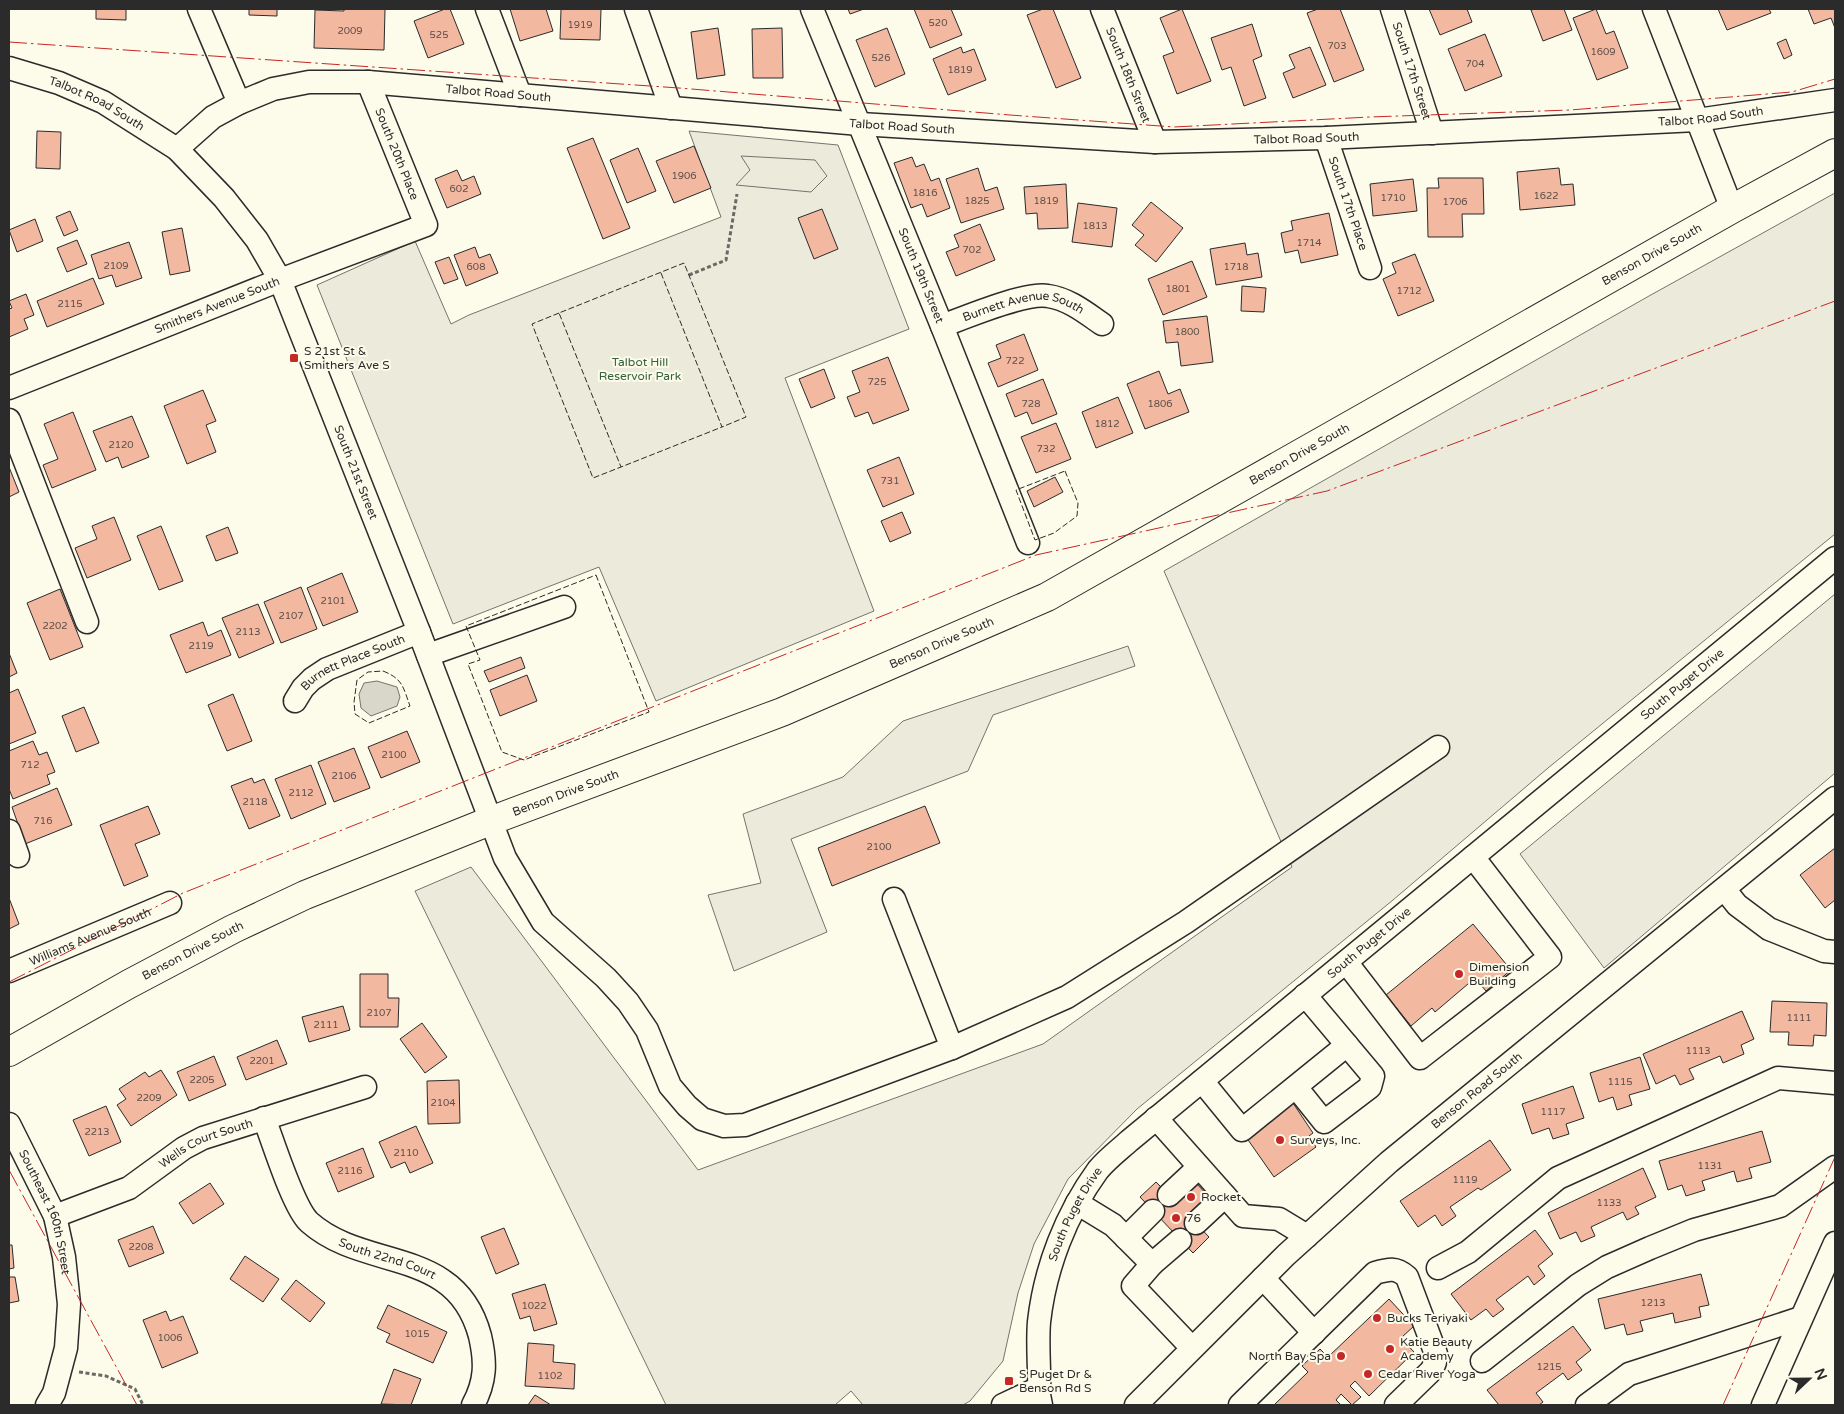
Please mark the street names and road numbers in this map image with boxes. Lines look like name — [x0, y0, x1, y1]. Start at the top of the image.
street label: South 17th Street — [1390, 20, 1434, 122]
street label: South 18th Street — [1103, 25, 1154, 125]
street label: Talbot Road South — [47, 73, 147, 134]
street label: Talbot Road South — [445, 82, 552, 105]
street label: Talbot Road South — [1658, 103, 1764, 129]
street label: South 20th Place — [372, 106, 422, 202]
street label: Talbot Road South — [849, 116, 955, 137]
street label: Talbot Road South — [1253, 129, 1360, 147]
street label: South 17th Place — [1326, 155, 1371, 252]
street label: Benson Drive South — [1599, 221, 1704, 288]
street label: South 19th Street — [896, 226, 947, 325]
street label: Smithers Avenue South — [152, 274, 282, 336]
street label: Burnett Avenue South — [961, 288, 1087, 324]
street label: Benson Drive South — [1247, 420, 1352, 488]
street label: South 21st Street — [331, 423, 381, 522]
street label: Benson Drive South — [887, 614, 996, 672]
street label: Burnett Place South — [298, 631, 407, 693]
street label: South Puget Drive — [1638, 646, 1727, 723]
street label: Benson Drive South — [510, 767, 621, 819]
street label: South Puget Drive — [1325, 904, 1414, 981]
street label: Williams Avenue South — [27, 905, 153, 969]
street label: Benson Drive South — [140, 918, 246, 983]
street label: Benson Road South — [1428, 1049, 1525, 1132]
street label: Wells Court South — [156, 1116, 254, 1171]
street label: Southeast 160th Street — [16, 1147, 73, 1276]
street label: South Puget Drive — [1046, 1164, 1105, 1263]
street label: South 22nd Court — [336, 1235, 439, 1282]

